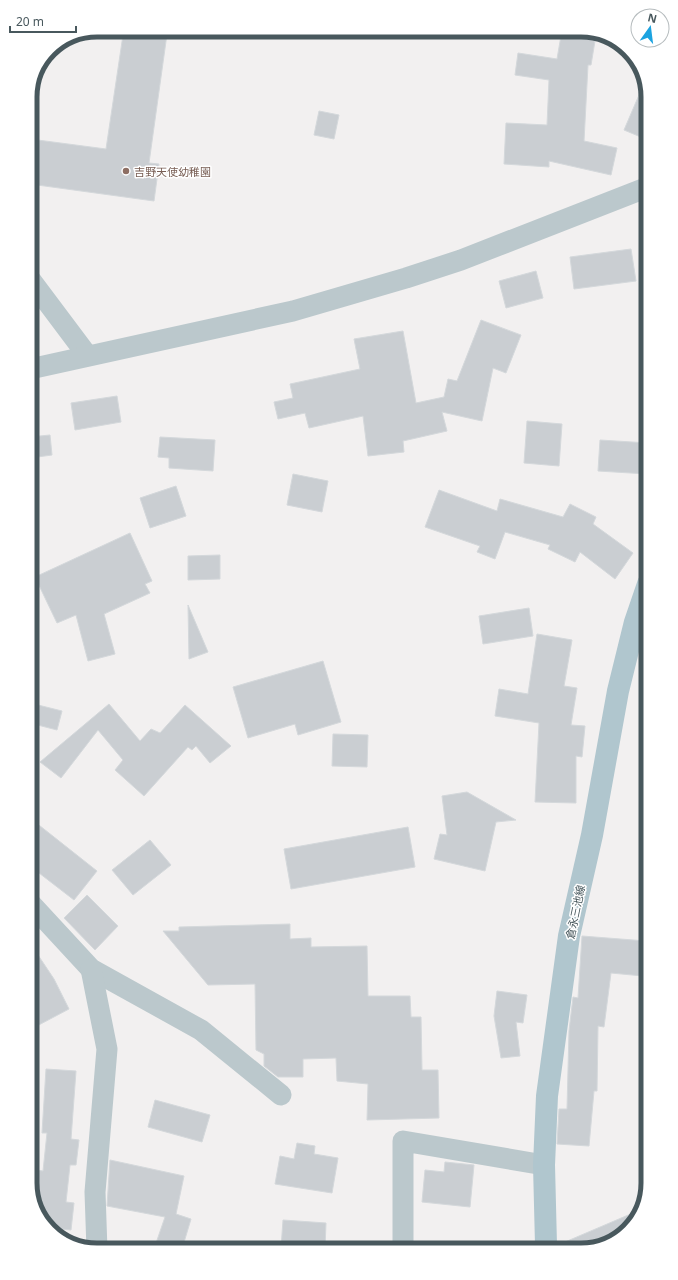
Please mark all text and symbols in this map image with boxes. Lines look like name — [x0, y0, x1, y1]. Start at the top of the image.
scale bar — [10, 8, 76, 34]
north arrow — [630, 8, 670, 48]
text: N — [646, 9, 659, 26]
text: 20 m — [16, 13, 44, 30]
place label: 吉野天使幼稚園 — [134, 164, 211, 179]
marker: 吉野天使幼稚園 — [121, 166, 131, 176]
street label: 倉永三池線 — [562, 884, 588, 940]

